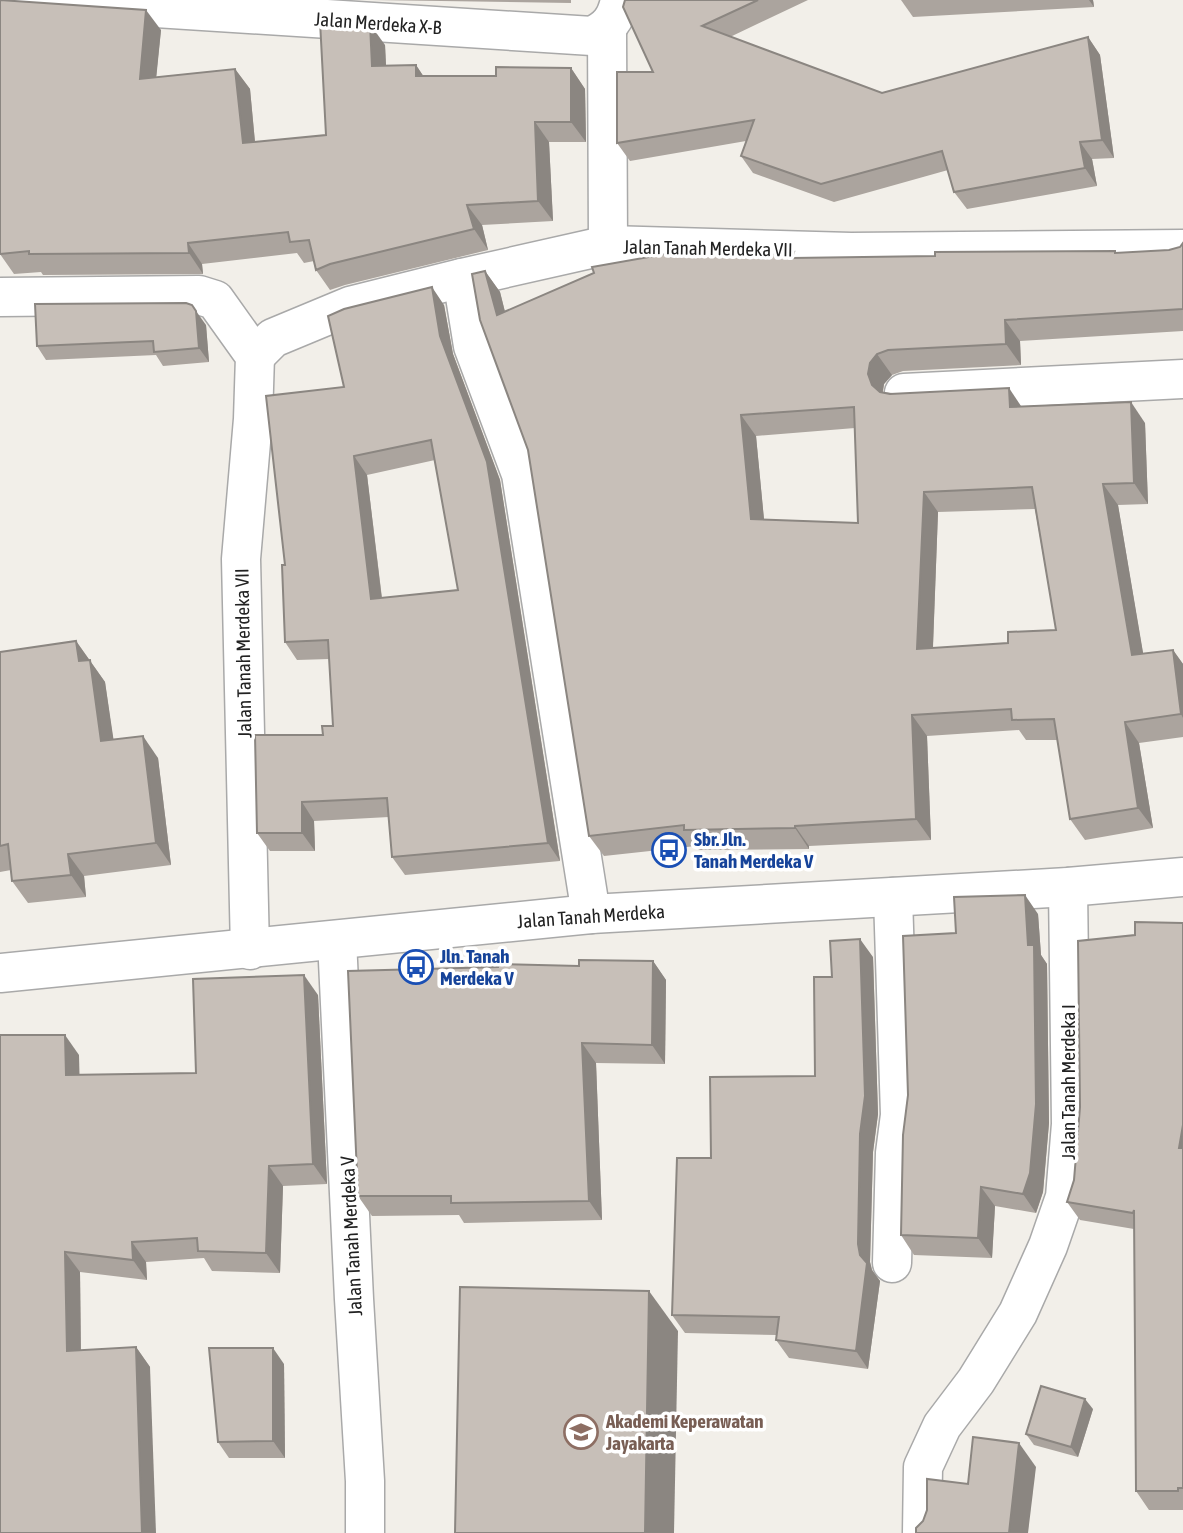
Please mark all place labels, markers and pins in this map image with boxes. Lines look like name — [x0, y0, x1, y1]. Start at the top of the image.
place label: Sbr. Jln. Tanah Merdeka V — [694, 828, 814, 872]
bus stop icon: Sbr. Jln. Tanah Merdeka V — [650, 831, 688, 869]
place label: Jln. Tanah Merdeka V — [439, 945, 514, 989]
bus stop icon: Jln. Tanah Merdeka V — [397, 948, 435, 986]
place label: Akademi Keperawatan Jayakarta — [605, 1410, 764, 1454]
school or university icon: Akademi Keperawatan Jayakarta — [562, 1413, 600, 1451]

